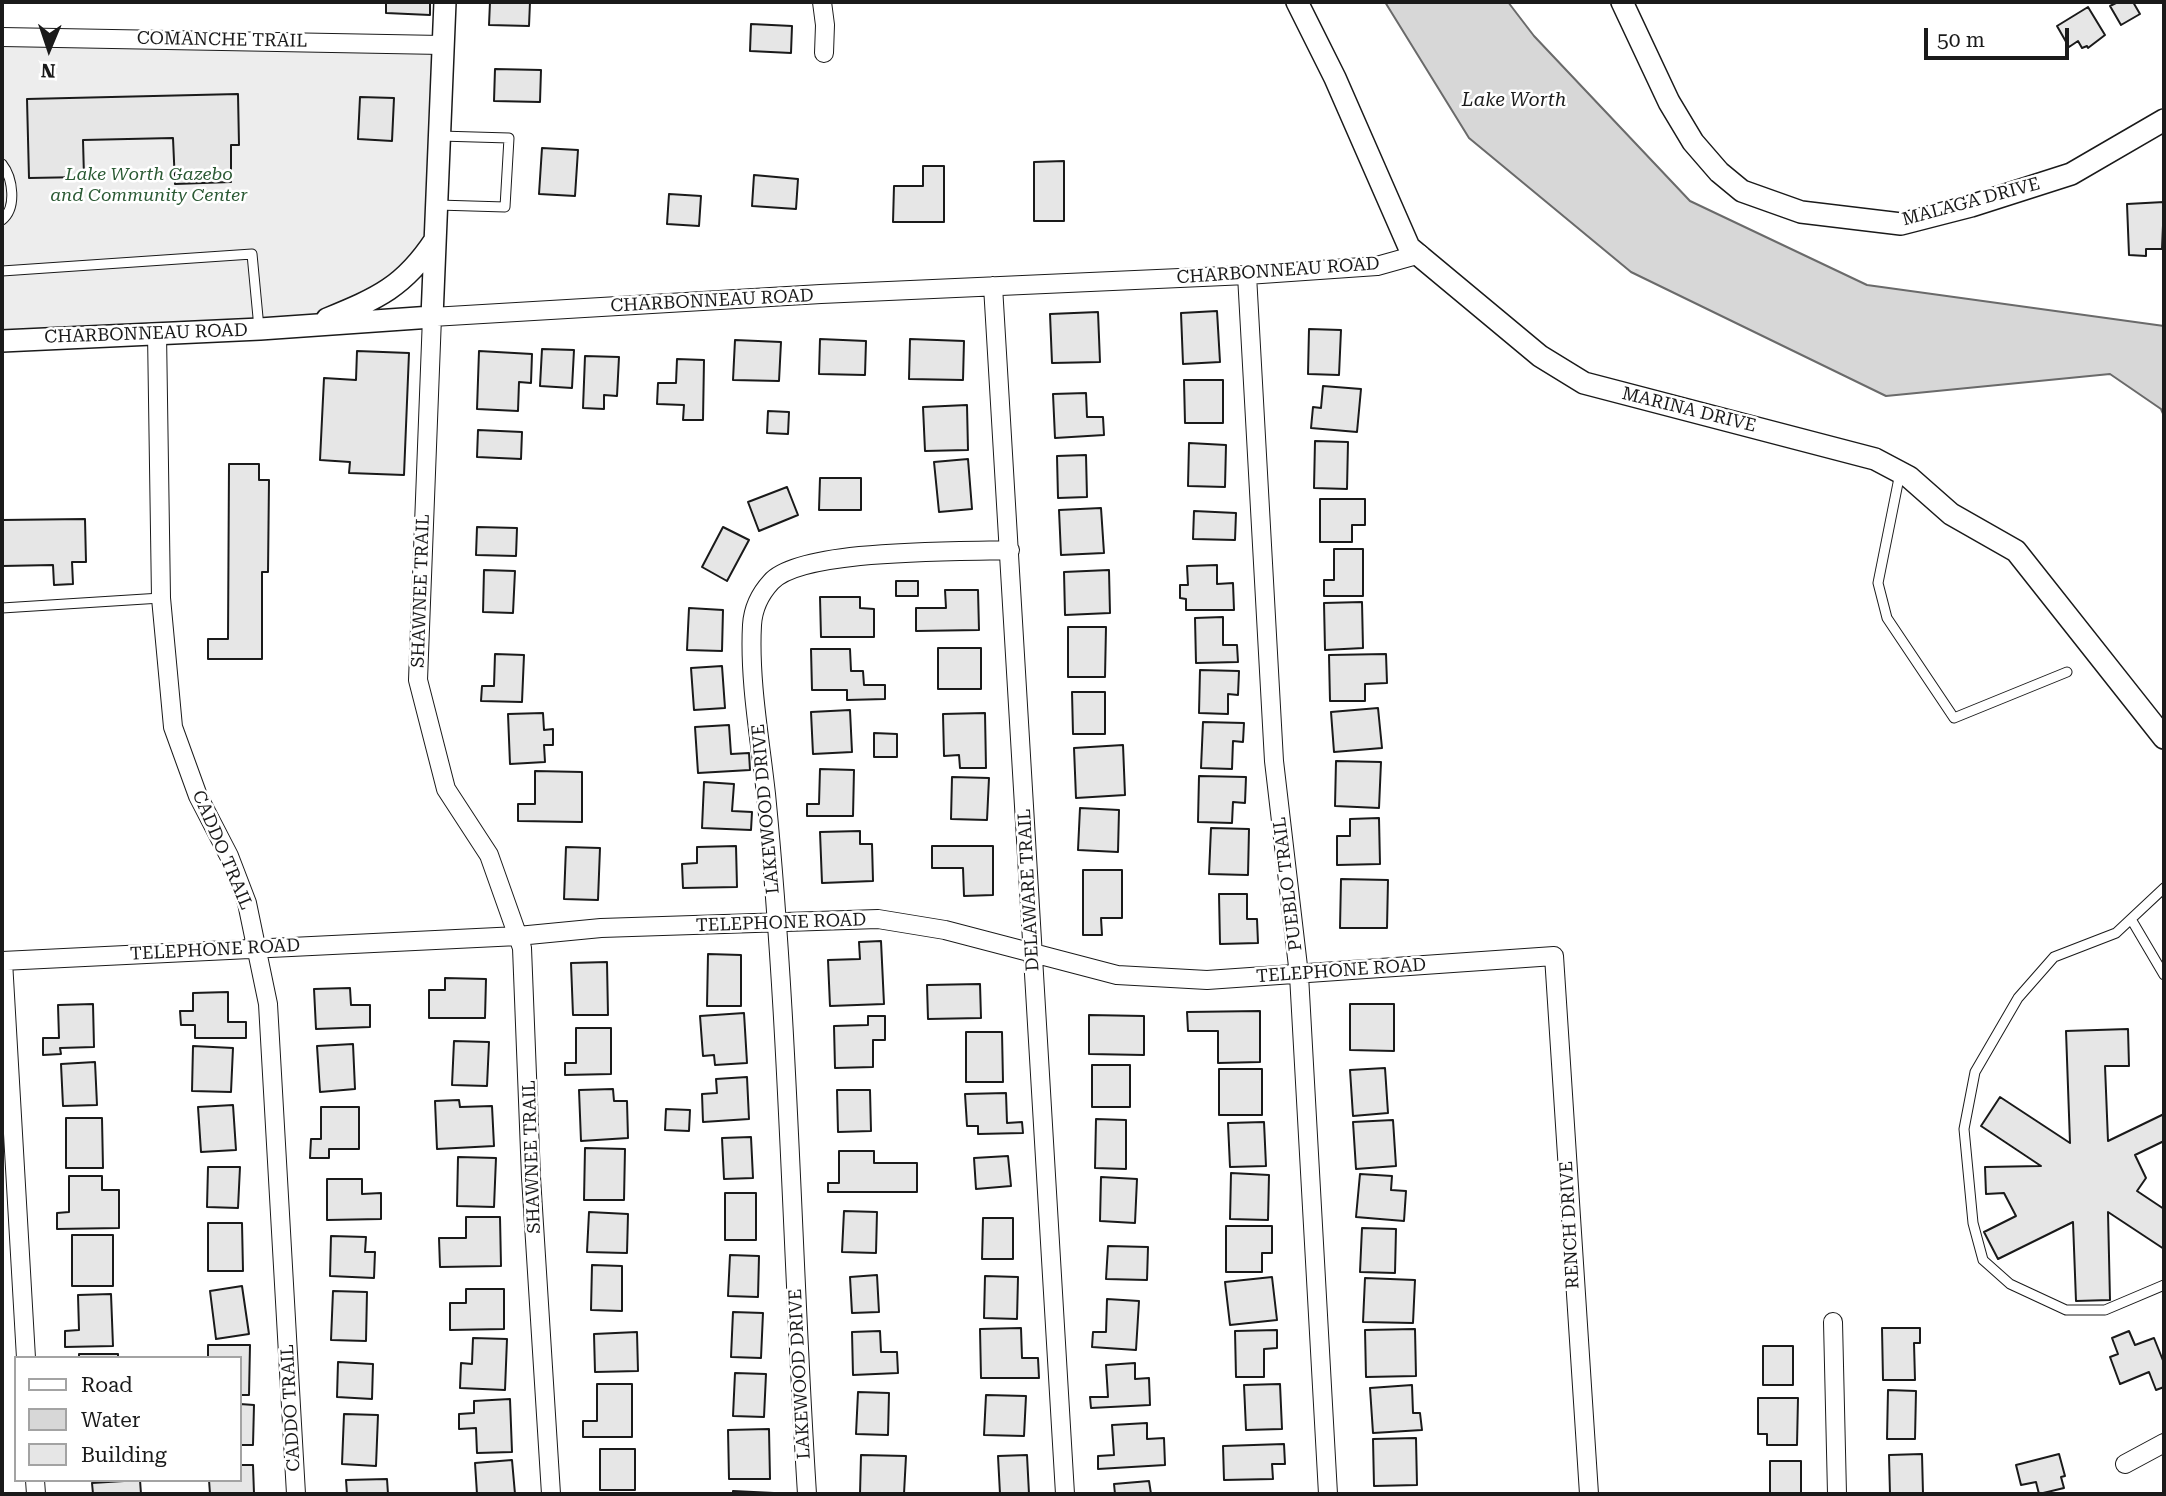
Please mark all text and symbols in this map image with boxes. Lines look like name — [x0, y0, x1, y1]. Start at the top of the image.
north arrow — [14, 14, 84, 84]
scale bar — [1928, 14, 2073, 58]
street label: COMANCHE TRAIL — [137, 28, 307, 52]
text: 50 m — [1937, 28, 1985, 52]
text: N — [41, 59, 56, 82]
water label: Lake Worth — [1462, 89, 1566, 111]
park label: Lake Worth Gazebo and Community Center — [50, 164, 248, 206]
street label: MALAGA DRIVE — [1900, 173, 2042, 231]
street label: CHARBONNEAU ROAD — [1176, 253, 1380, 289]
street label: CHARBONNEAU ROAD — [610, 285, 814, 317]
street label: CHARBONNEAU ROAD — [44, 320, 248, 348]
street label: MARINA DRIVE — [1620, 383, 1758, 437]
street label: SHAWNEE TRAIL — [408, 514, 434, 668]
street label: LAKEWOOD DRIVE — [748, 723, 784, 895]
street label: CADDO TRAIL — [187, 787, 257, 913]
street label: DELAWARE TRAIL — [1014, 808, 1044, 972]
street label: PUEBLO TRAIL — [1269, 816, 1307, 952]
street label: TELEPHONE ROAD — [696, 909, 866, 937]
street label: TELEPHONE ROAD — [129, 935, 301, 965]
street label: TELEPHONE ROAD — [1255, 954, 1427, 988]
street label: SHAWNEE TRAIL — [519, 1080, 545, 1234]
street label: RENCH DRIVE — [1556, 1160, 1584, 1290]
street label: LAKEWOOD DRIVE — [785, 1288, 815, 1460]
street label: CADDO TRAIL — [277, 1344, 305, 1472]
legend — [14, 1356, 242, 1482]
text: Road — [81, 1373, 133, 1397]
text: Water — [81, 1408, 140, 1432]
text: Building — [81, 1443, 167, 1467]

